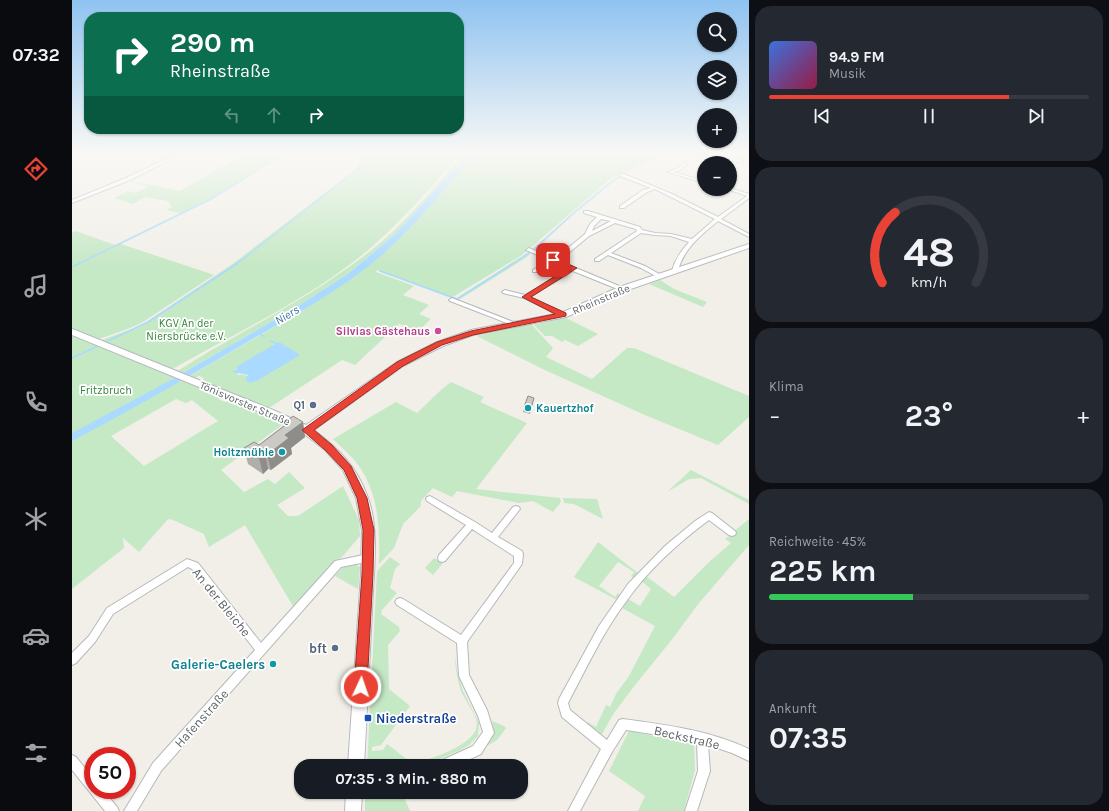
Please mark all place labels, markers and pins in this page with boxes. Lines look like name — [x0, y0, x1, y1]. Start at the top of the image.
pin — [536, 243, 570, 277]
place label: Silvias Gästehaus — [336, 325, 430, 338]
marker: Silvias Gästehaus — [433, 326, 443, 336]
place label: Q1 — [294, 399, 305, 412]
marker: Q1 — [308, 400, 318, 410]
place label: Kauertzhof — [536, 402, 595, 415]
marker: Kauertzhof — [523, 403, 533, 413]
place label: Holtzmühle — [214, 446, 274, 459]
marker: Holtzmühle — [277, 447, 287, 457]
place label: bft — [309, 641, 327, 656]
marker: bft — [330, 643, 340, 653]
place label: Galerie-Caelers — [171, 657, 265, 672]
marker: Galerie-Caelers — [268, 659, 278, 669]
place label: Niederstraße — [376, 711, 457, 726]
marker: Niederstraße — [363, 713, 373, 723]

